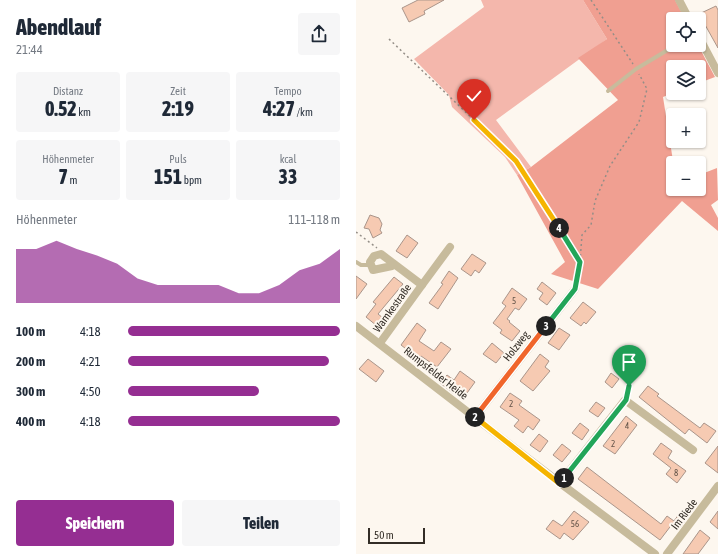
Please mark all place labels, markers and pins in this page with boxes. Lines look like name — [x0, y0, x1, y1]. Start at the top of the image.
pin — [457, 79, 491, 120]
pin: 4 — [549, 218, 569, 238]
pin: 3 — [536, 316, 556, 336]
pin — [612, 345, 646, 386]
pin: 2 — [465, 407, 485, 427]
pin: 1 — [554, 468, 574, 488]

